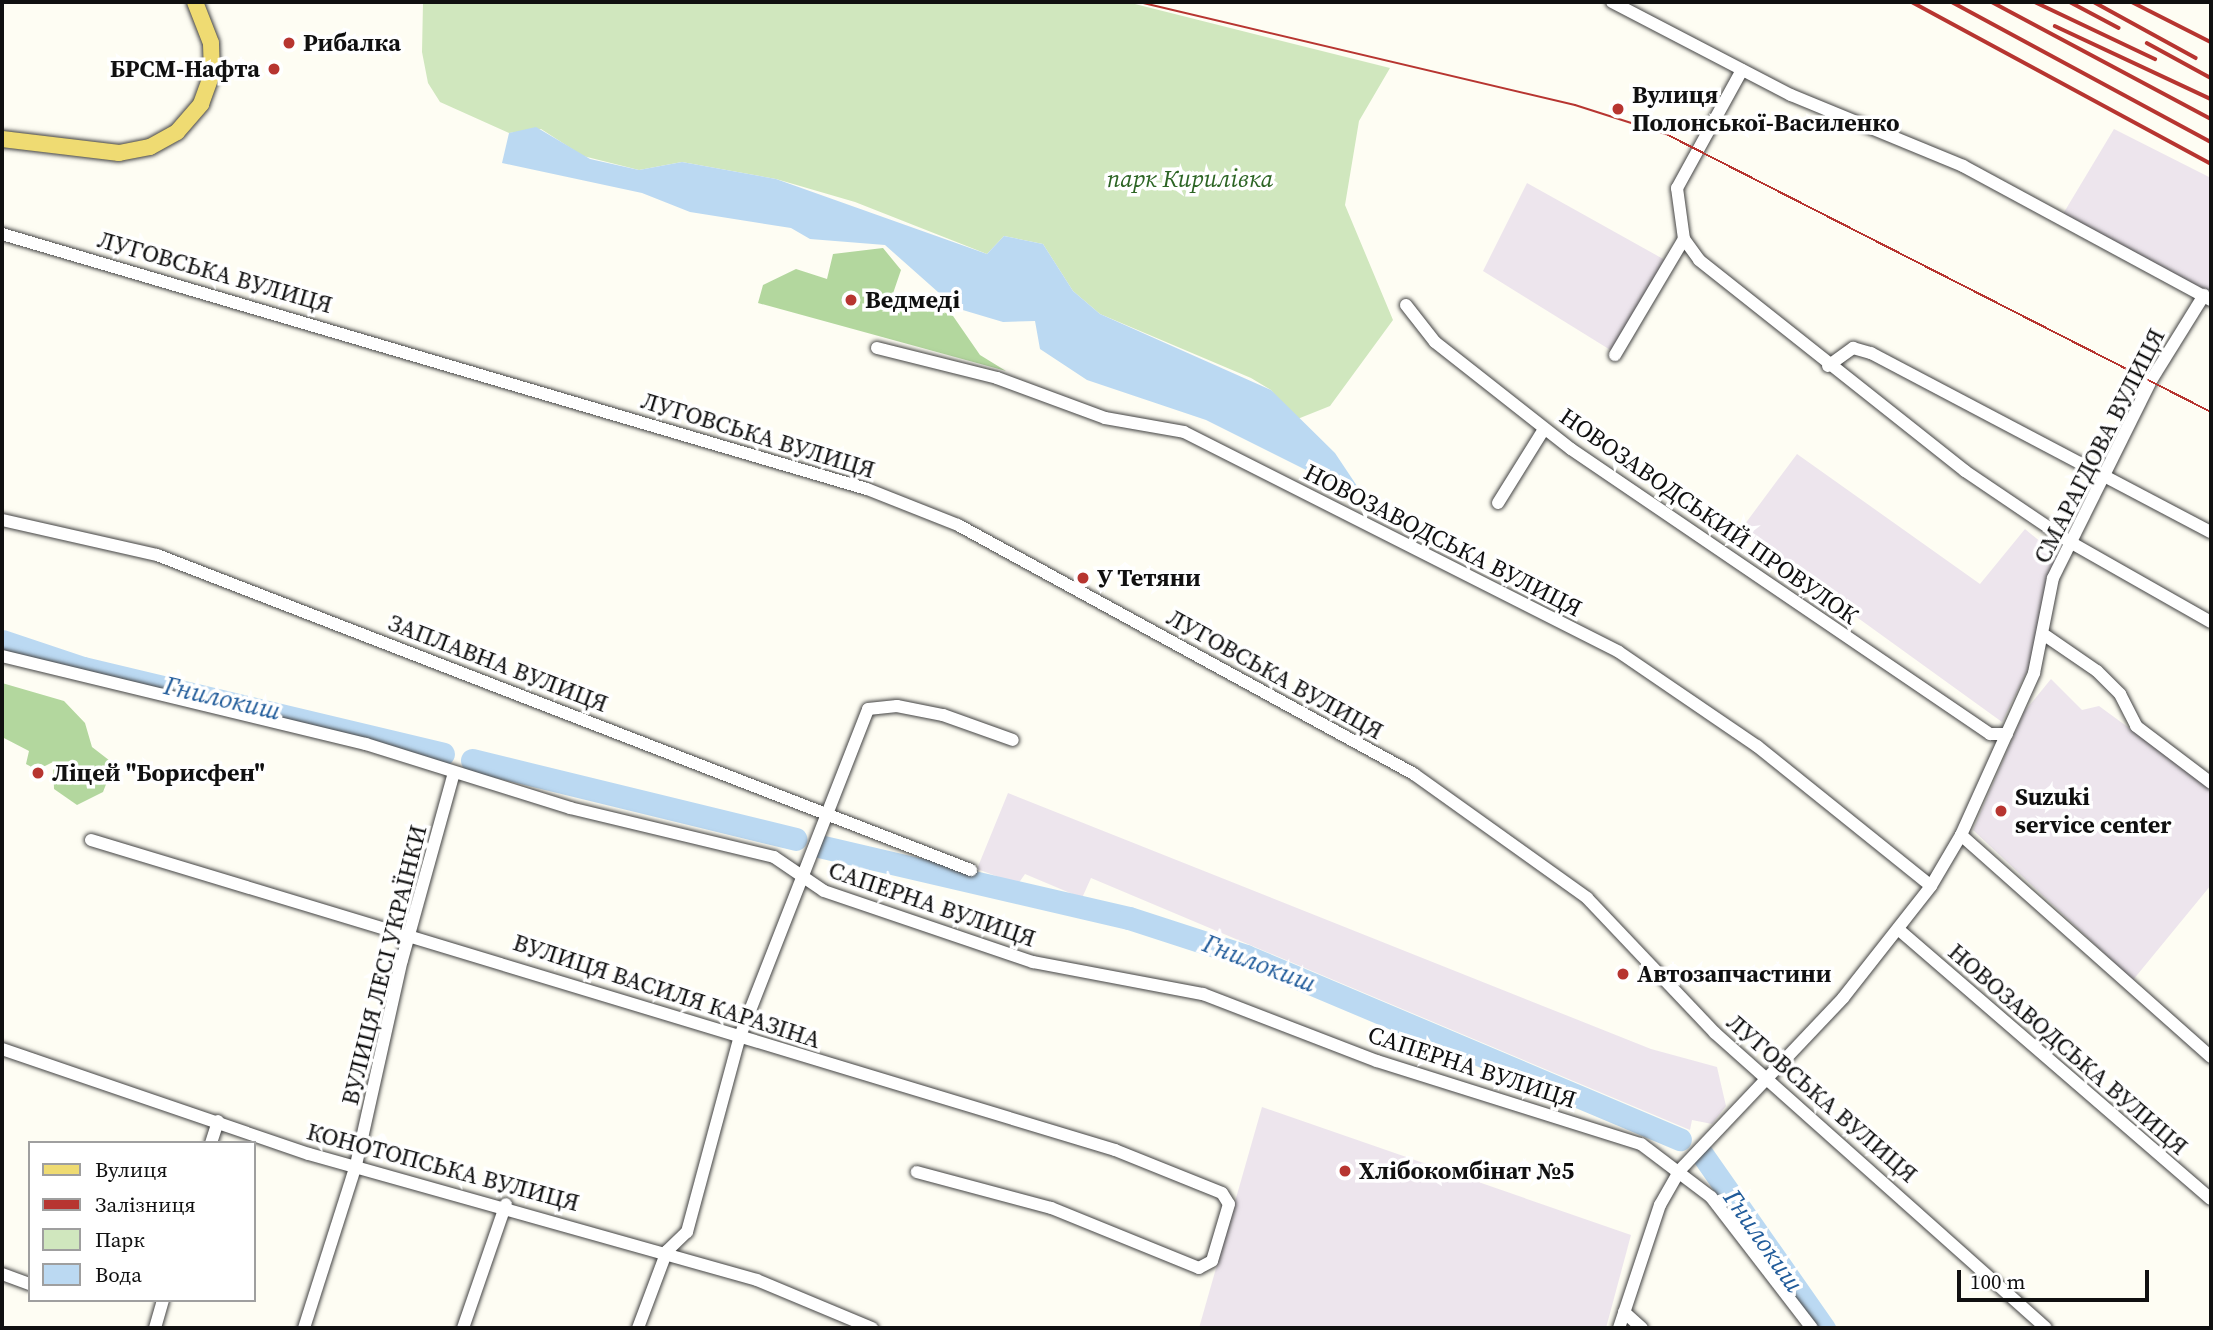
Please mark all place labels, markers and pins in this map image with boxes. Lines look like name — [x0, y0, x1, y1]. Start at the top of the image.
place label: Рибалка — [303, 29, 401, 57]
marker: Рибалка — [281, 35, 297, 51]
place label: БРСМ-Нафта — [110, 55, 260, 83]
marker: БРСМ-Нафта — [266, 61, 282, 77]
place label: Вулиця Полонської-Василенко — [1632, 81, 1899, 137]
marker: Вулиця Полонської-Василенко — [1610, 101, 1626, 117]
place label: Ведмеді — [865, 286, 960, 314]
marker: Ведмеді — [843, 292, 859, 308]
place label: У Тетяни — [1097, 564, 1202, 592]
marker: У Тетяни — [1075, 570, 1091, 586]
place label: Ліцей "Борисфен" — [52, 759, 265, 787]
marker: Ліцей "Борисфен" — [30, 765, 46, 781]
place label: Suzuki service center — [2015, 783, 2171, 839]
marker: Suzuki service center — [1993, 803, 2009, 819]
place label: Автозапчастини — [1637, 960, 1831, 988]
marker: Автозапчастини — [1615, 966, 1631, 982]
place label: Хлібокомбінат №5 — [1359, 1157, 1574, 1185]
marker: Хлібокомбінат №5 — [1337, 1163, 1353, 1179]

